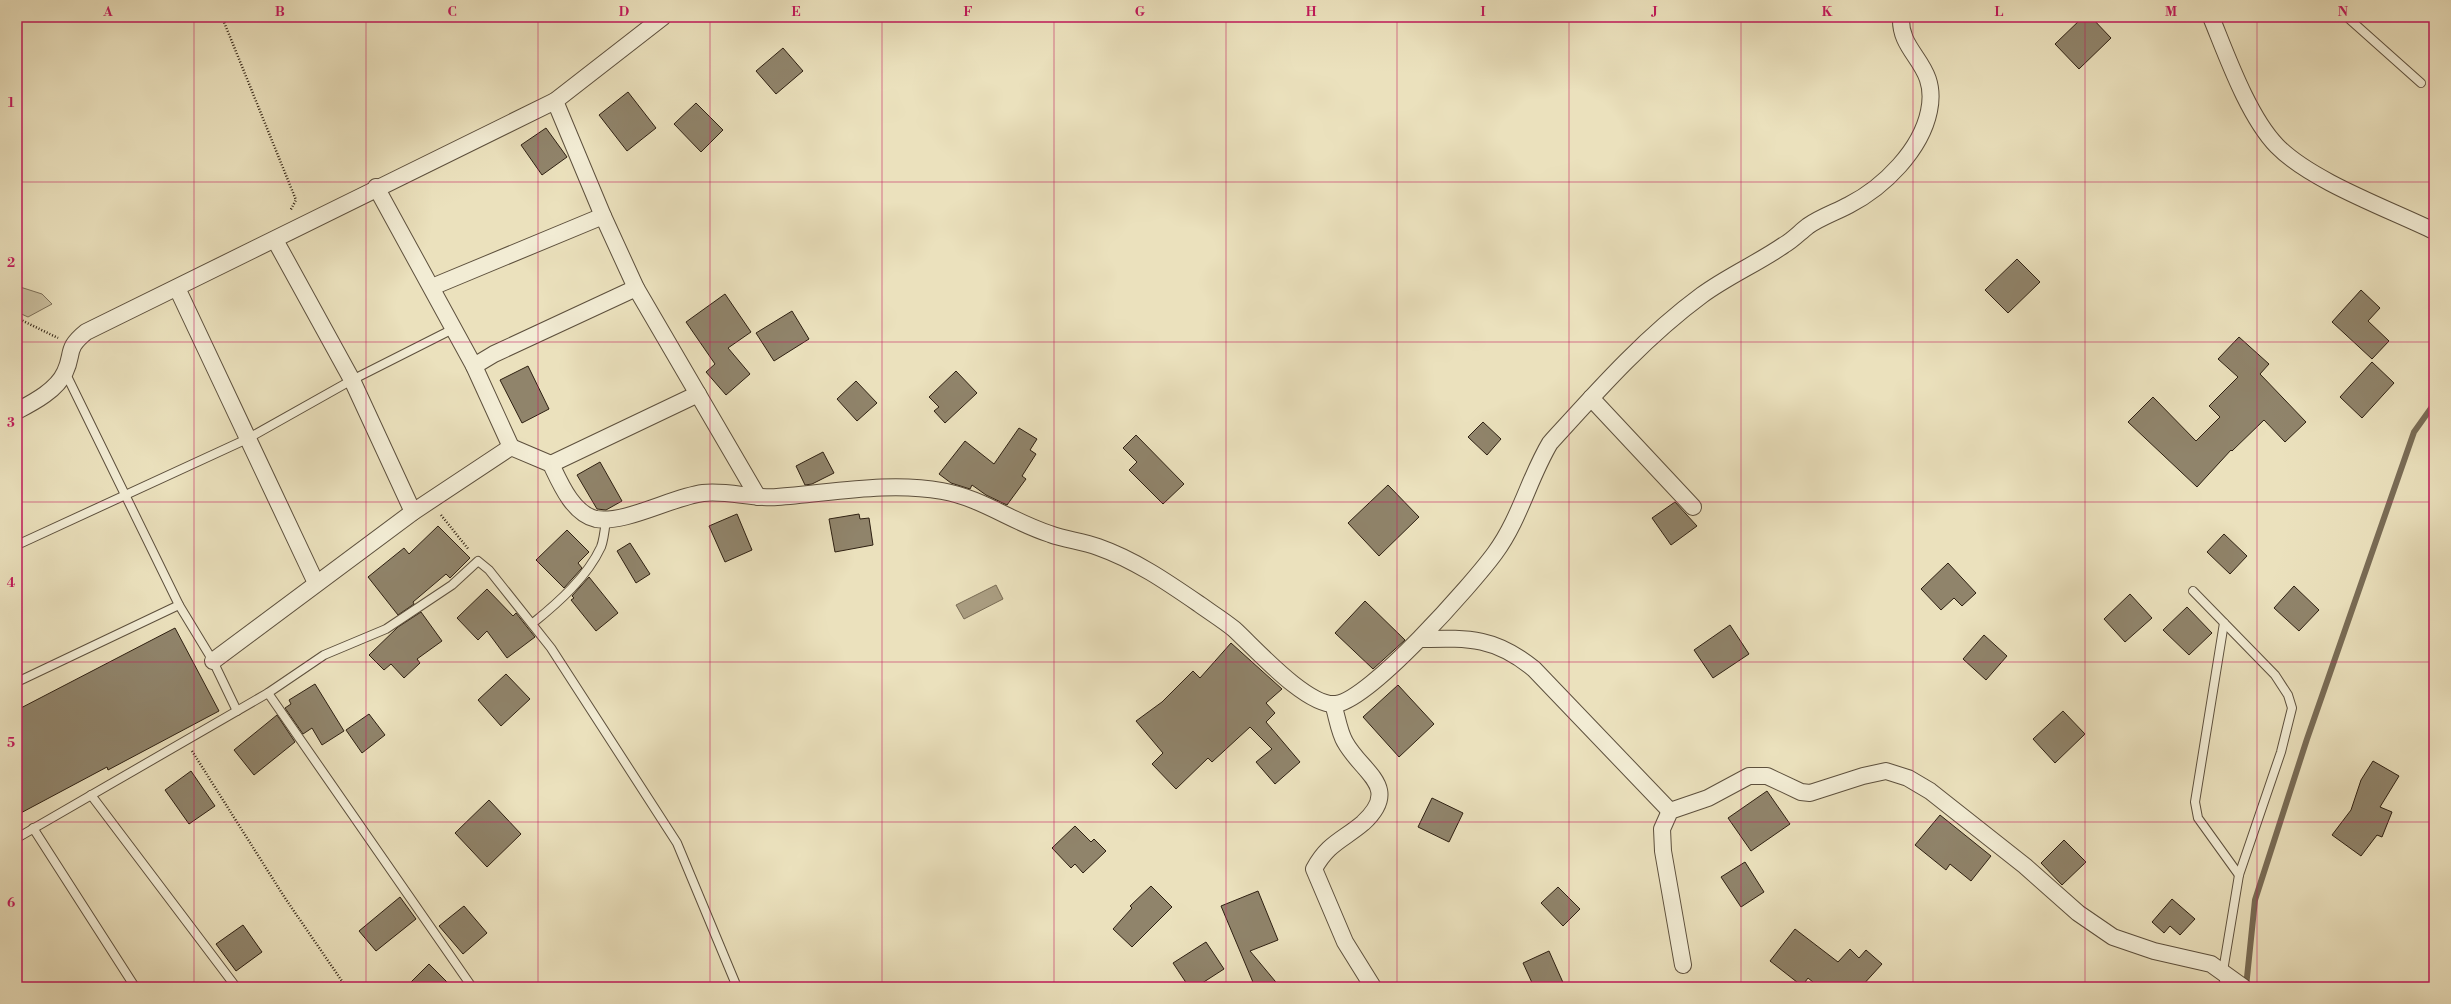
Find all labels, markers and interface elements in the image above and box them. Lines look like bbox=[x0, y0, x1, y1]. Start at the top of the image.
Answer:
text: A bbox=[102, 4, 113, 20]
text: B bbox=[275, 4, 285, 20]
text: C bbox=[447, 4, 457, 20]
text: D bbox=[619, 4, 629, 20]
text: E bbox=[791, 4, 801, 20]
text: F bbox=[963, 4, 973, 20]
text: G bbox=[1135, 4, 1146, 20]
text: H bbox=[1306, 4, 1317, 20]
text: I bbox=[1480, 4, 1486, 20]
text: J bbox=[1650, 4, 1658, 20]
text: K bbox=[1822, 4, 1833, 20]
text: L bbox=[1995, 4, 2004, 20]
text: M bbox=[2165, 4, 2177, 20]
text: N bbox=[2338, 4, 2349, 20]
text: 1 bbox=[8, 95, 15, 111]
text: 2 bbox=[7, 255, 15, 271]
text: 3 bbox=[7, 415, 15, 431]
text: 4 bbox=[7, 575, 16, 591]
text: 5 bbox=[7, 735, 15, 751]
text: 6 bbox=[7, 895, 15, 911]

